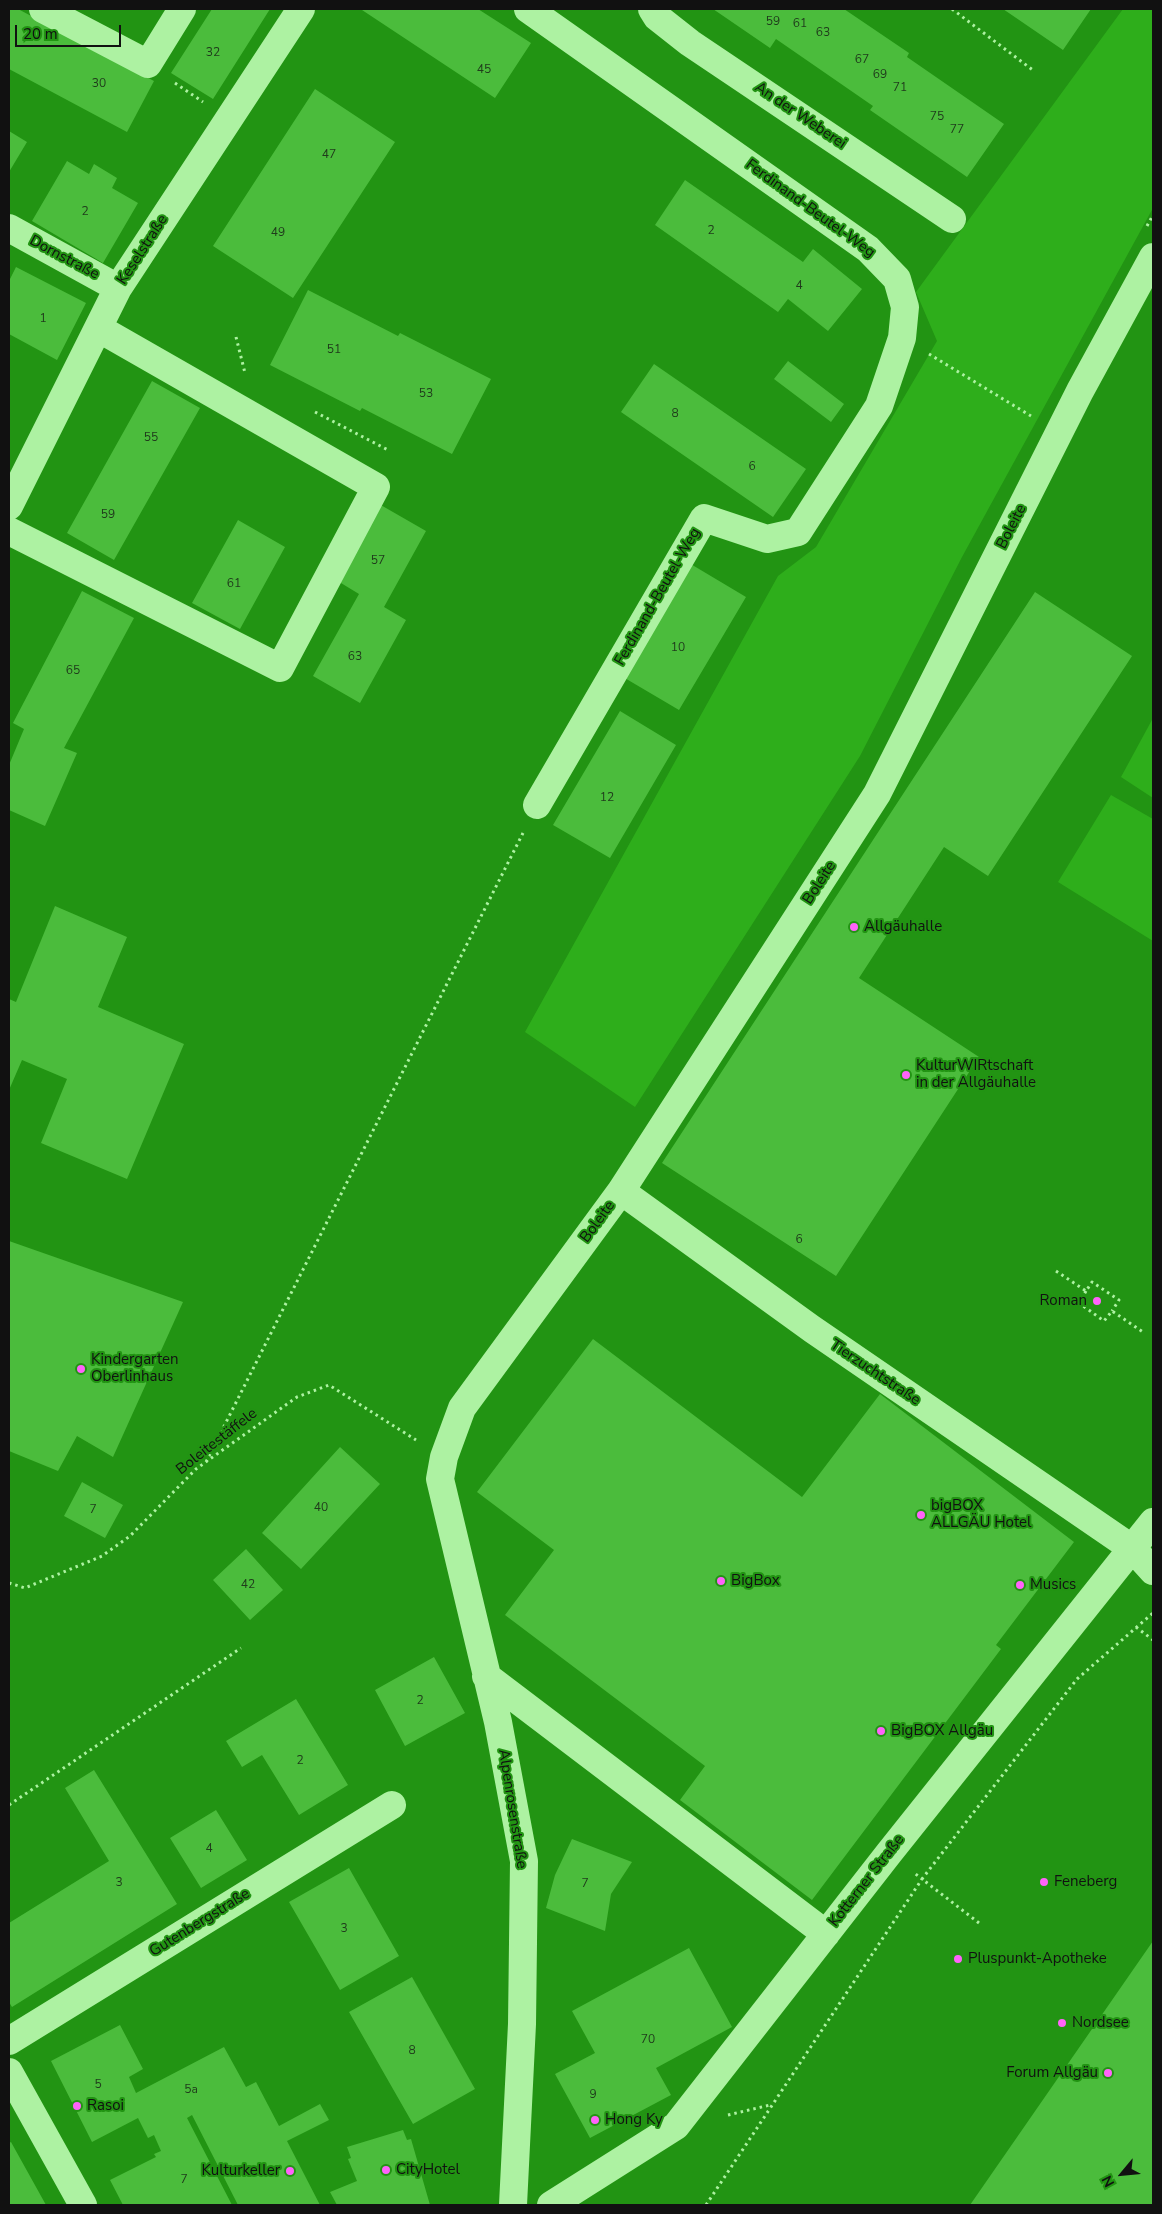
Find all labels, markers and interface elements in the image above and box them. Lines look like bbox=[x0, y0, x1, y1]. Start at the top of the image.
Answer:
scale bar bbox=[18, 15, 124, 47]
house number: 59 bbox=[766, 15, 780, 29]
house number: 61 bbox=[793, 17, 807, 31]
text: 20 m bbox=[23, 24, 58, 44]
house number: 63 bbox=[816, 26, 830, 40]
house number: 32 bbox=[206, 46, 220, 60]
house number: 67 bbox=[855, 53, 869, 67]
house number: 45 bbox=[477, 63, 491, 77]
house number: 69 bbox=[873, 68, 887, 82]
house number: 30 bbox=[92, 77, 106, 91]
street label: An der Weberei bbox=[751, 79, 849, 153]
house number: 71 bbox=[893, 81, 907, 95]
house number: 75 bbox=[930, 110, 944, 124]
house number: 77 bbox=[950, 123, 964, 137]
house number: 47 bbox=[322, 148, 336, 162]
street label: Ferdinand-Beutel-Weg bbox=[742, 156, 878, 262]
house number: 2 bbox=[81, 205, 89, 219]
street label: Keselstraße bbox=[114, 212, 172, 288]
house number: 2 bbox=[707, 224, 715, 238]
house number: 49 bbox=[271, 226, 285, 240]
street label: Dornstraße bbox=[26, 232, 102, 284]
house number: 4 bbox=[795, 279, 803, 293]
house number: 1 bbox=[39, 312, 47, 326]
house number: 51 bbox=[327, 343, 341, 357]
house number: 53 bbox=[419, 387, 433, 401]
house number: 8 bbox=[671, 407, 679, 421]
house number: 55 bbox=[144, 431, 158, 445]
house number: 6 bbox=[748, 460, 756, 474]
street label: Boleite bbox=[993, 502, 1031, 552]
house number: 59 bbox=[101, 508, 115, 522]
street label: Ferdinand-Beutel-Weg bbox=[611, 525, 705, 669]
house number: 57 bbox=[371, 554, 385, 568]
house number: 61 bbox=[227, 577, 241, 591]
house number: 10 bbox=[671, 641, 685, 655]
house number: 63 bbox=[348, 650, 362, 664]
house number: 65 bbox=[66, 664, 80, 678]
house number: 12 bbox=[600, 791, 614, 805]
street label: Boleite bbox=[800, 858, 840, 908]
place label: Allgäuhalle bbox=[864, 918, 942, 936]
marker: Allgäuhalle bbox=[848, 921, 860, 933]
place label: KulturWIRtschaft in der Allgäuhalle bbox=[916, 1057, 1036, 1092]
marker: KulturWIRtschaft in der Allgäuhalle bbox=[900, 1069, 912, 1081]
street label: Boleite bbox=[577, 1198, 619, 1246]
house number: 6 bbox=[795, 1233, 803, 1247]
place label: Roman bbox=[1039, 1292, 1087, 1310]
marker: Roman bbox=[1091, 1295, 1103, 1307]
street label: Tierzuchtstraße bbox=[827, 1336, 923, 1410]
place label: Kindergarten Oberlinhaus bbox=[91, 1351, 179, 1386]
marker: Kindergarten Oberlinhaus bbox=[75, 1363, 87, 1375]
street label: Boleitestäffele bbox=[173, 1405, 261, 1479]
place label: bigBOX ALLGÄU Hotel bbox=[931, 1497, 1031, 1532]
house number: 40 bbox=[314, 1501, 328, 1515]
house number: 7 bbox=[89, 1503, 97, 1517]
marker: bigBOX ALLGÄU Hotel bbox=[915, 1509, 927, 1521]
place label: BigBox bbox=[731, 1572, 780, 1590]
marker: BigBox bbox=[715, 1575, 727, 1587]
place label: Musics bbox=[1030, 1576, 1076, 1594]
house number: 42 bbox=[241, 1578, 255, 1592]
marker: Musics bbox=[1014, 1579, 1026, 1591]
house number: 2 bbox=[416, 1694, 424, 1708]
place label: BigBOX Allgäu bbox=[891, 1722, 993, 1740]
marker: BigBOX Allgäu bbox=[875, 1725, 887, 1737]
street label: Alpenrosenstraße bbox=[494, 1748, 530, 1870]
house number: 2 bbox=[296, 1754, 304, 1768]
street label: Kotterner Straße bbox=[826, 1831, 908, 1931]
house number: 4 bbox=[205, 1842, 213, 1856]
place label: Feneberg bbox=[1054, 1873, 1117, 1891]
house number: 3 bbox=[115, 1876, 123, 1890]
marker: Feneberg bbox=[1038, 1876, 1050, 1888]
house number: 7 bbox=[581, 1877, 589, 1891]
street label: Gutenbergstraße bbox=[147, 1885, 253, 1961]
house number: 3 bbox=[340, 1922, 348, 1936]
place label: Pluspunkt-Apotheke bbox=[968, 1950, 1107, 1968]
marker: Pluspunkt-Apotheke bbox=[952, 1953, 964, 1965]
place label: Nordsee bbox=[1072, 2014, 1129, 2032]
marker: Nordsee bbox=[1056, 2017, 1068, 2029]
house number: 70 bbox=[641, 2033, 655, 2047]
house number: 8 bbox=[408, 2044, 416, 2058]
place label: Forum Allgäu bbox=[1006, 2064, 1098, 2082]
marker: Forum Allgäu bbox=[1102, 2067, 1114, 2079]
house number: 5 bbox=[94, 2078, 102, 2092]
house number: 5a bbox=[184, 2083, 198, 2097]
house number: 9 bbox=[589, 2088, 597, 2102]
place label: Rasoi bbox=[87, 2097, 124, 2115]
marker: Rasoi bbox=[71, 2100, 83, 2112]
place label: Hong Ky bbox=[605, 2111, 663, 2129]
marker: Hong Ky bbox=[589, 2114, 601, 2126]
north arrow bbox=[1097, 2149, 1147, 2199]
place label: CityHotel bbox=[396, 2161, 460, 2179]
place label: Kulturkeller bbox=[202, 2162, 280, 2180]
marker: CityHotel bbox=[380, 2164, 392, 2176]
marker: Kulturkeller bbox=[284, 2165, 296, 2177]
text: N bbox=[1097, 2172, 1119, 2190]
house number: 7 bbox=[180, 2173, 188, 2187]

